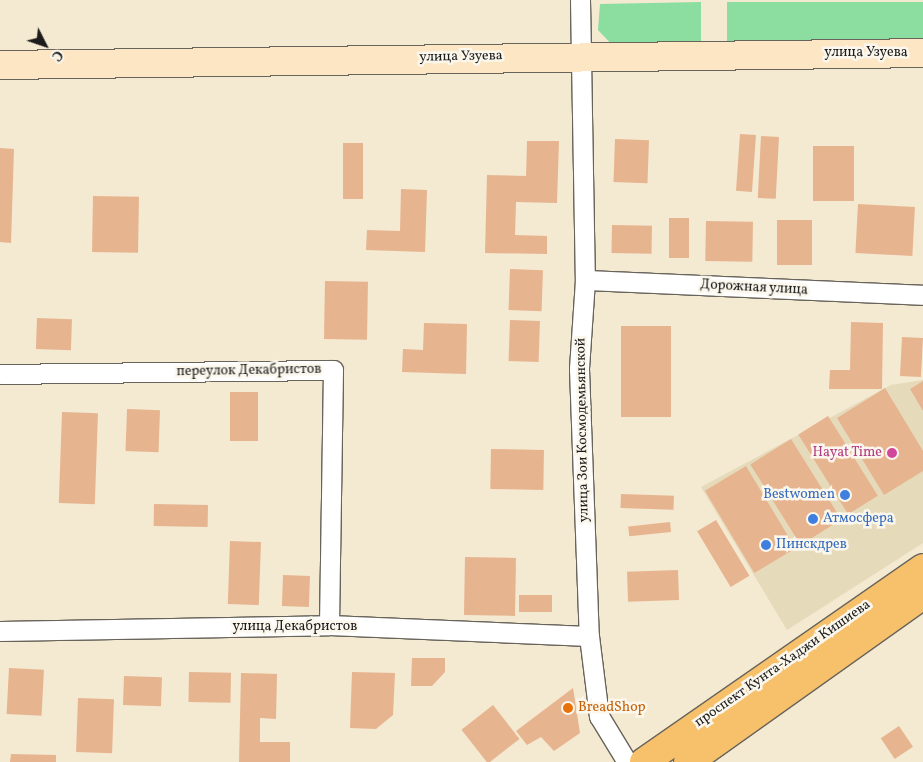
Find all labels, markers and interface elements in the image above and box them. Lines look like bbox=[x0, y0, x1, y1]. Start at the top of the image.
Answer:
north arrow bbox=[20, 20, 70, 70]
street label: улица Узуева bbox=[824, 45, 908, 61]
text: С bbox=[47, 46, 67, 65]
street label: улица Узуева bbox=[419, 48, 503, 66]
street label: Дорожная улица bbox=[699, 277, 809, 299]
street label: улица Зои Космодемьянской bbox=[573, 338, 593, 522]
street label: переулок Декабристов bbox=[176, 361, 322, 381]
place label: Hayat Time bbox=[812, 445, 882, 461]
marker: Hayat Time bbox=[886, 447, 898, 459]
place label: Bestwomen bbox=[763, 487, 835, 503]
marker: Bestwomen bbox=[839, 489, 851, 501]
place label: Атмосфера bbox=[823, 511, 894, 527]
marker: Атмосфера bbox=[807, 513, 819, 525]
place label: Пинскдрев bbox=[776, 537, 847, 553]
marker: Пинскдрев bbox=[760, 539, 772, 551]
street label: проспект Кунта-Хаджи Кишиева bbox=[692, 597, 874, 731]
street label: улица Декабристов bbox=[233, 619, 357, 635]
place label: BreadShop bbox=[578, 700, 646, 716]
marker: BreadShop bbox=[562, 702, 574, 714]

